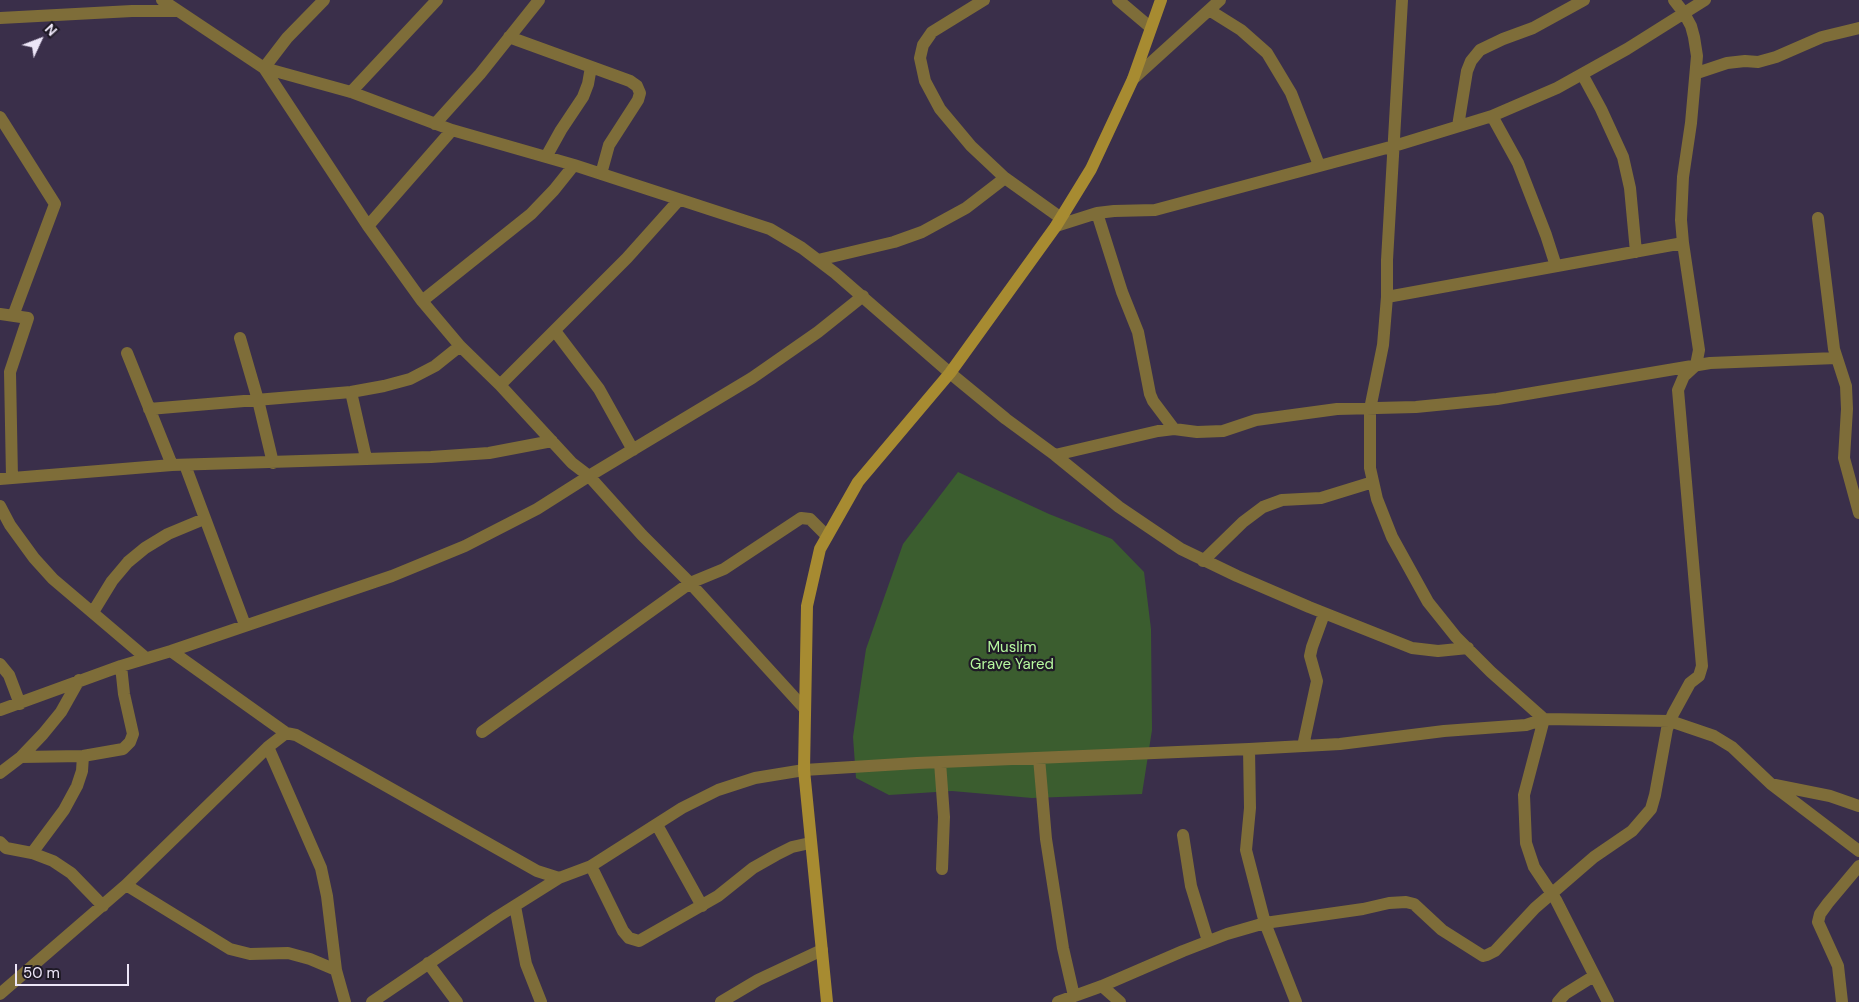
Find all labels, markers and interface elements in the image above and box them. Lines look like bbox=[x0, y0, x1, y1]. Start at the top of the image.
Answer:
north arrow bbox=[15, 15, 65, 65]
text: N bbox=[41, 20, 61, 40]
park label: Muslim Grave Yared bbox=[970, 639, 1054, 674]
scale bar bbox=[18, 954, 131, 986]
text: 50 m bbox=[23, 963, 60, 983]

